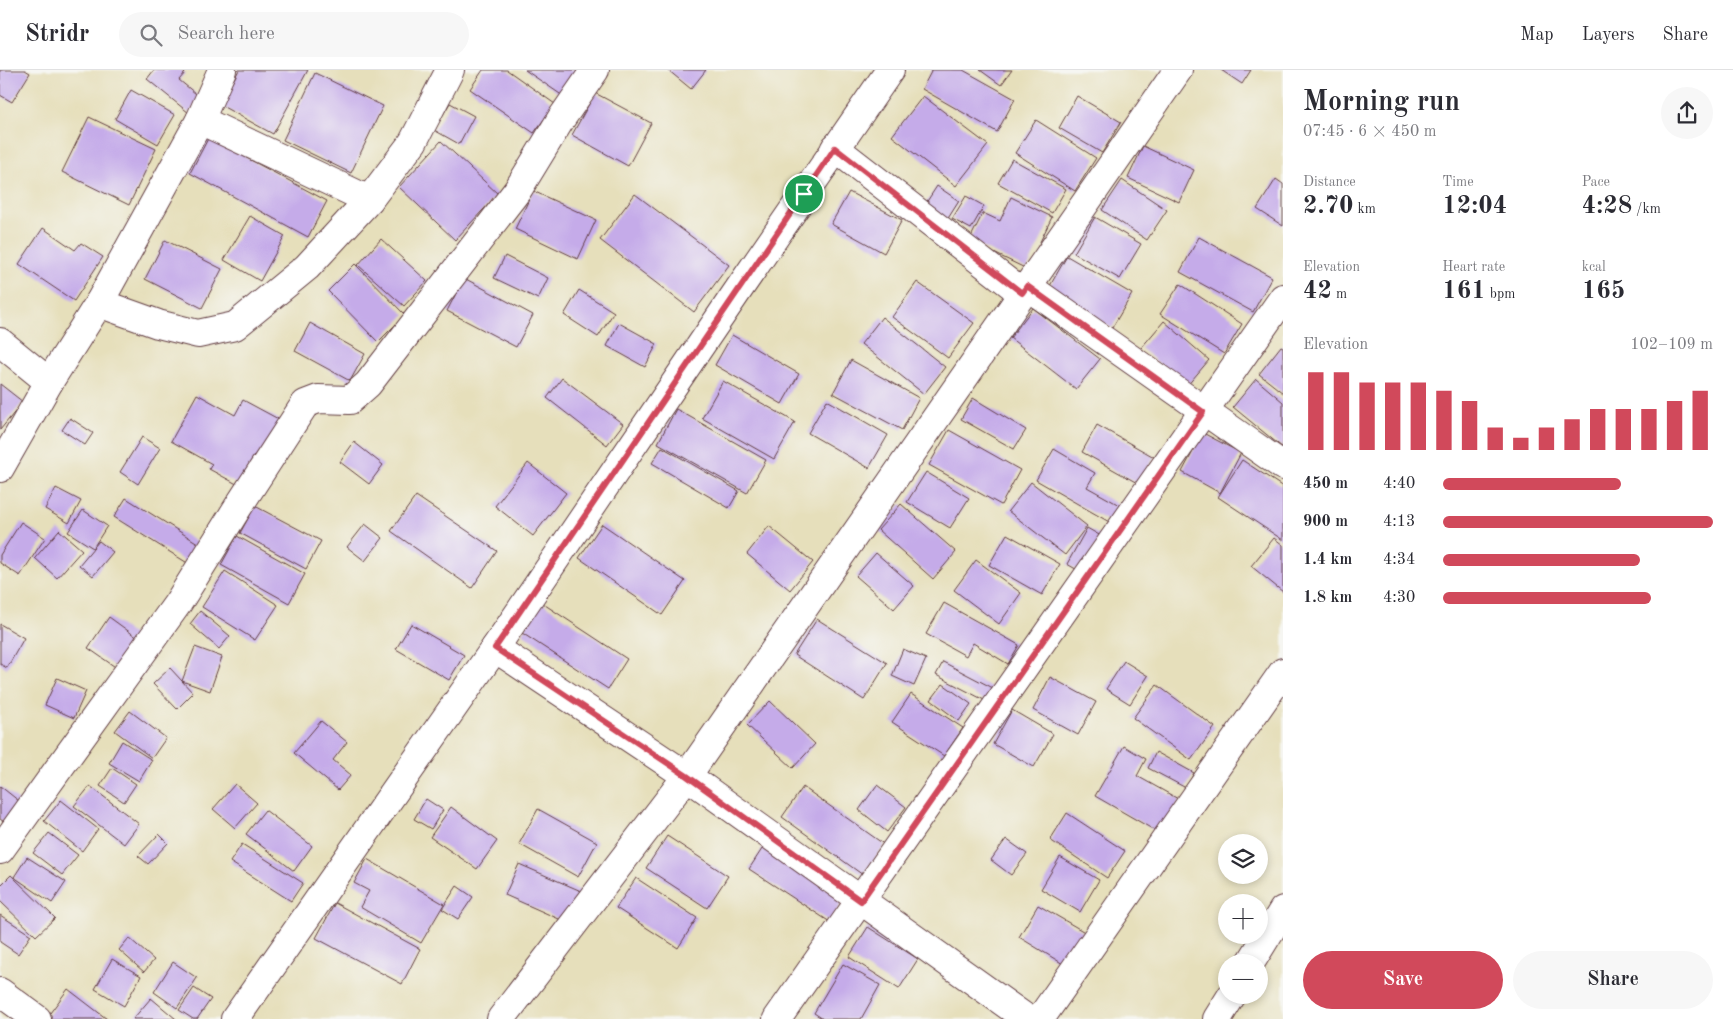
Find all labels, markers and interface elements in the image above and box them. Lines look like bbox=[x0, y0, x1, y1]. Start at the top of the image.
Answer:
search box bbox=[119, 12, 469, 57]
icon: search bbox=[137, 21, 165, 49]
text: Stridr bbox=[25, 23, 89, 47]
text: Search here bbox=[177, 25, 275, 44]
text: Map bbox=[1520, 26, 1554, 44]
text: Layers bbox=[1582, 26, 1634, 44]
text: Share bbox=[1662, 26, 1708, 44]
button: share bbox=[1661, 87, 1713, 139]
text: Morning run bbox=[1303, 89, 1460, 117]
text: 07:45 · 6 × 450 m bbox=[1303, 124, 1436, 140]
pin bbox=[783, 173, 825, 215]
text: Distance bbox=[1303, 175, 1356, 189]
text: Time bbox=[1442, 175, 1474, 189]
text: Pace bbox=[1582, 175, 1610, 189]
icon: arrive bbox=[790, 180, 818, 208]
text: 2.70 bbox=[1303, 194, 1354, 219]
text: 12:04 bbox=[1442, 194, 1507, 219]
text: 4:28 bbox=[1582, 194, 1632, 219]
text: km bbox=[1354, 202, 1376, 216]
text: /km bbox=[1632, 202, 1661, 216]
text: Elevation bbox=[1303, 260, 1360, 274]
text: Heart rate bbox=[1442, 260, 1505, 274]
text: kcal bbox=[1582, 260, 1606, 274]
text: 42 bbox=[1303, 279, 1332, 304]
text: 161 bbox=[1442, 279, 1486, 304]
text: 165 bbox=[1582, 279, 1625, 304]
text: m bbox=[1332, 287, 1347, 301]
text: bpm bbox=[1486, 287, 1515, 301]
text: Elevation bbox=[1303, 337, 1368, 353]
text: 102–109 m bbox=[1630, 337, 1713, 353]
text: 450 m bbox=[1303, 476, 1348, 492]
text: 4:40 bbox=[1383, 476, 1415, 492]
text: 900 m bbox=[1303, 514, 1348, 530]
text: 4:13 bbox=[1383, 514, 1415, 530]
text: 1.4 km bbox=[1303, 552, 1352, 568]
text: 4:34 bbox=[1383, 552, 1415, 568]
text: 1.8 km bbox=[1303, 590, 1352, 606]
text: 4:30 bbox=[1383, 590, 1415, 606]
map controls bbox=[1218, 834, 1268, 1004]
button: layers bbox=[1218, 834, 1268, 884]
button: + bbox=[1218, 894, 1268, 944]
button: Save bbox=[1303, 951, 1503, 1009]
button: Share bbox=[1513, 951, 1713, 1009]
button: − bbox=[1218, 954, 1268, 1004]

